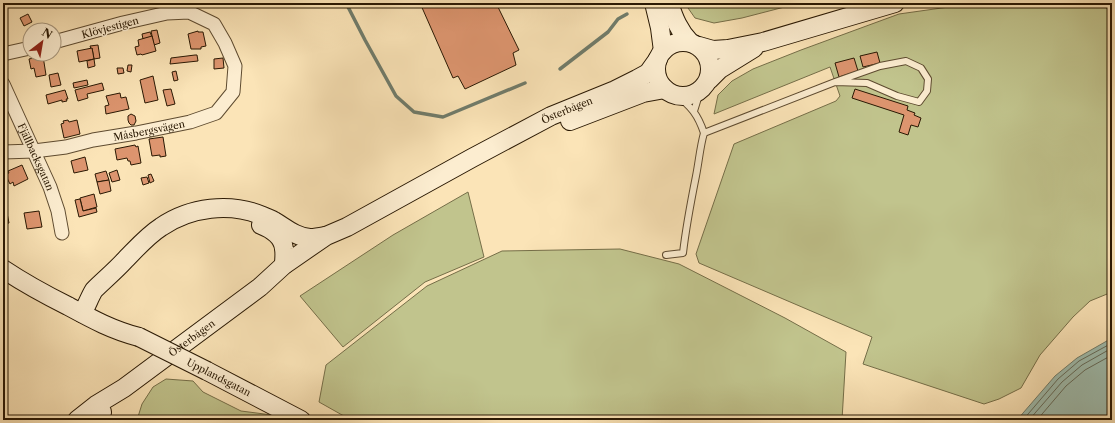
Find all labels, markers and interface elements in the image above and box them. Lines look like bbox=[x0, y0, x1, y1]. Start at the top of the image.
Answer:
street label: Klövjestigen bbox=[80, 13, 141, 41]
north arrow bbox=[22, 22, 62, 62]
text: N bbox=[39, 25, 55, 42]
street label: Österbågen bbox=[539, 94, 595, 127]
street label: Måsbergsvägen bbox=[112, 117, 187, 144]
street label: Fjällbacksgatan bbox=[15, 121, 57, 193]
street label: Österbågen bbox=[166, 316, 218, 360]
street label: Upplandsgatan bbox=[184, 356, 254, 400]

